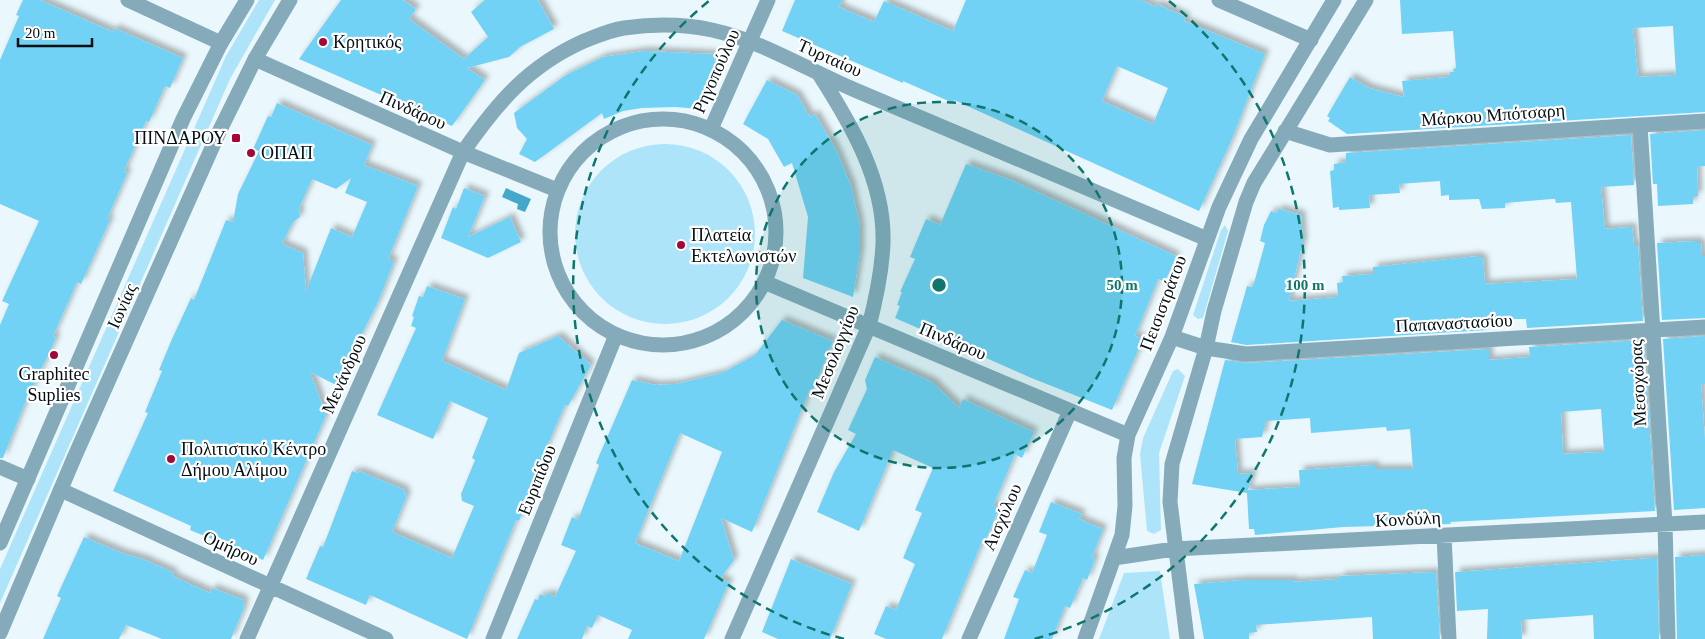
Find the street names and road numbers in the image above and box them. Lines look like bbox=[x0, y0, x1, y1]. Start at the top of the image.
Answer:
street label: Ρηγοπούλου bbox=[689, 26, 743, 116]
street label: Τυρταίου bbox=[795, 35, 865, 81]
street label: Πινδάρου bbox=[377, 86, 449, 134]
street label: Μάρκου Μπότσαρη bbox=[1420, 100, 1566, 130]
street label: Πεισιστράτου bbox=[1136, 252, 1190, 353]
street label: Ιωνίας bbox=[103, 280, 141, 332]
street label: Μεσολογγίου bbox=[807, 302, 863, 401]
street label: Παπαναστασίου bbox=[1395, 310, 1513, 336]
street label: Πινδάρου bbox=[917, 318, 990, 364]
street label: Μενάνδρου bbox=[318, 331, 370, 417]
street label: Μεσοχώρας bbox=[1626, 339, 1650, 427]
street label: Ευριπίδου bbox=[514, 442, 560, 518]
street label: Αισχύλου bbox=[978, 480, 1026, 554]
street label: Κονδύλη bbox=[1375, 507, 1441, 531]
street label: Ομήρου bbox=[200, 526, 262, 570]

